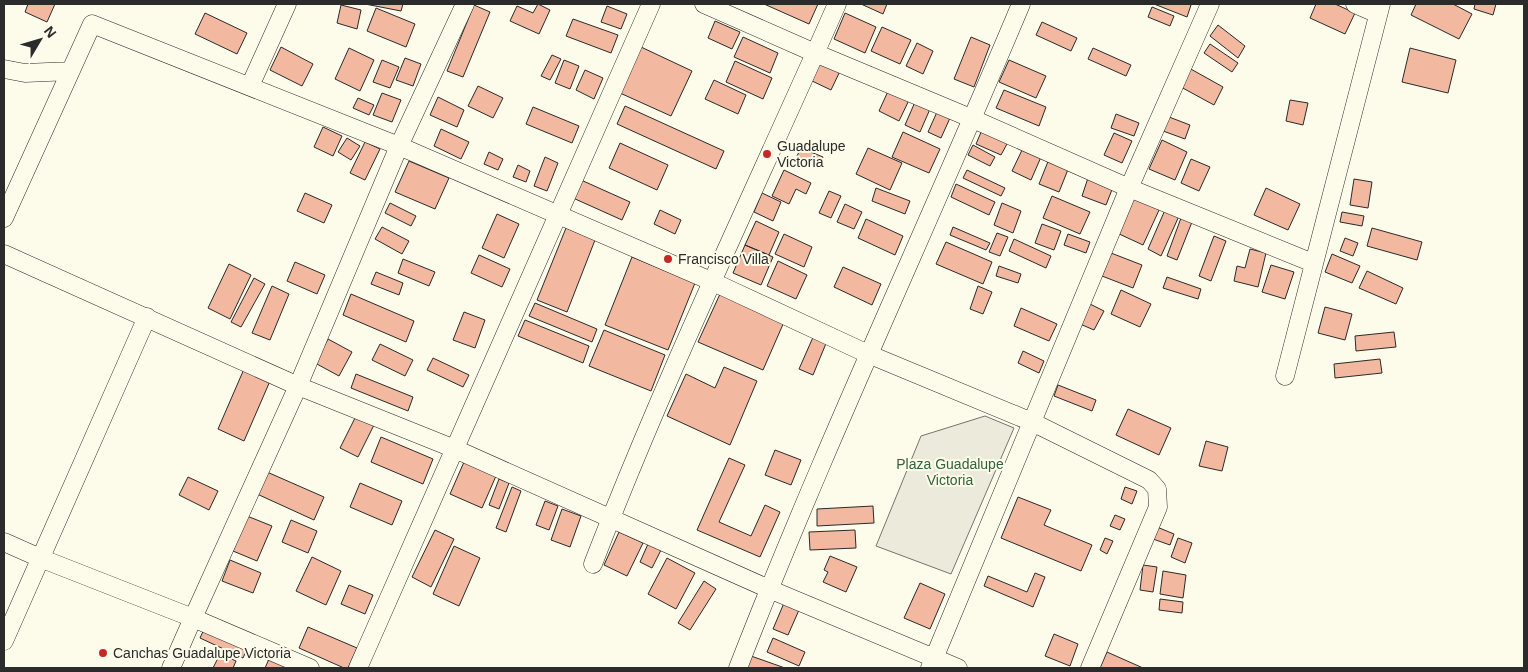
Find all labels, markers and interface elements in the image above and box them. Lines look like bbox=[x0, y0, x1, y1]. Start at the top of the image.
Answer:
north arrow bbox=[15, 15, 65, 65]
text: N bbox=[41, 23, 60, 41]
place label: Guadalupe Victoria bbox=[777, 138, 846, 170]
marker: Guadalupe Victoria bbox=[761, 148, 773, 160]
place label: Francisco Villa bbox=[678, 251, 769, 267]
marker: Francisco Villa bbox=[662, 253, 674, 265]
park label: Plaza Guadalupe Victoria bbox=[896, 456, 1004, 488]
place label: Canchas Guadalupe Victoria bbox=[113, 645, 291, 661]
marker: Canchas Guadalupe Victoria bbox=[97, 647, 109, 659]

